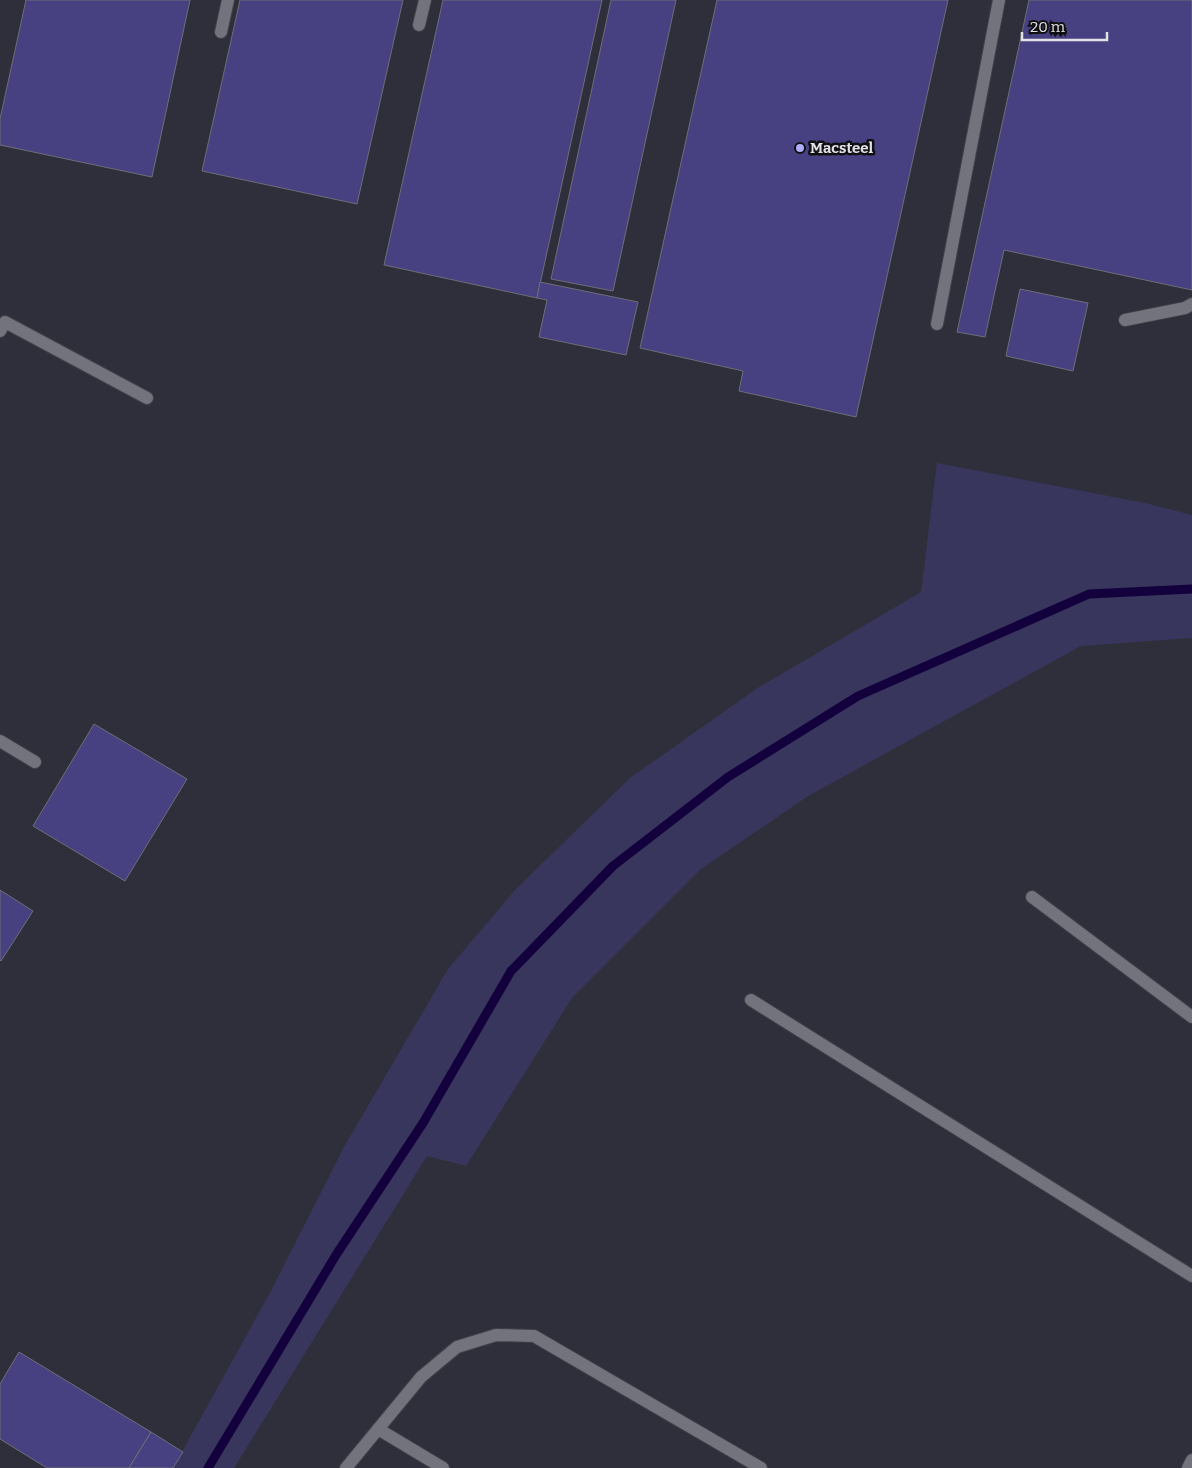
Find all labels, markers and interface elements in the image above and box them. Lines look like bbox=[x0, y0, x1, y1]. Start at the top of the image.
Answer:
scale bar bbox=[1022, 10, 1107, 42]
text: 20 m bbox=[1030, 18, 1066, 36]
place label: Macsteel bbox=[810, 139, 874, 157]
marker: Macsteel bbox=[794, 142, 806, 154]

